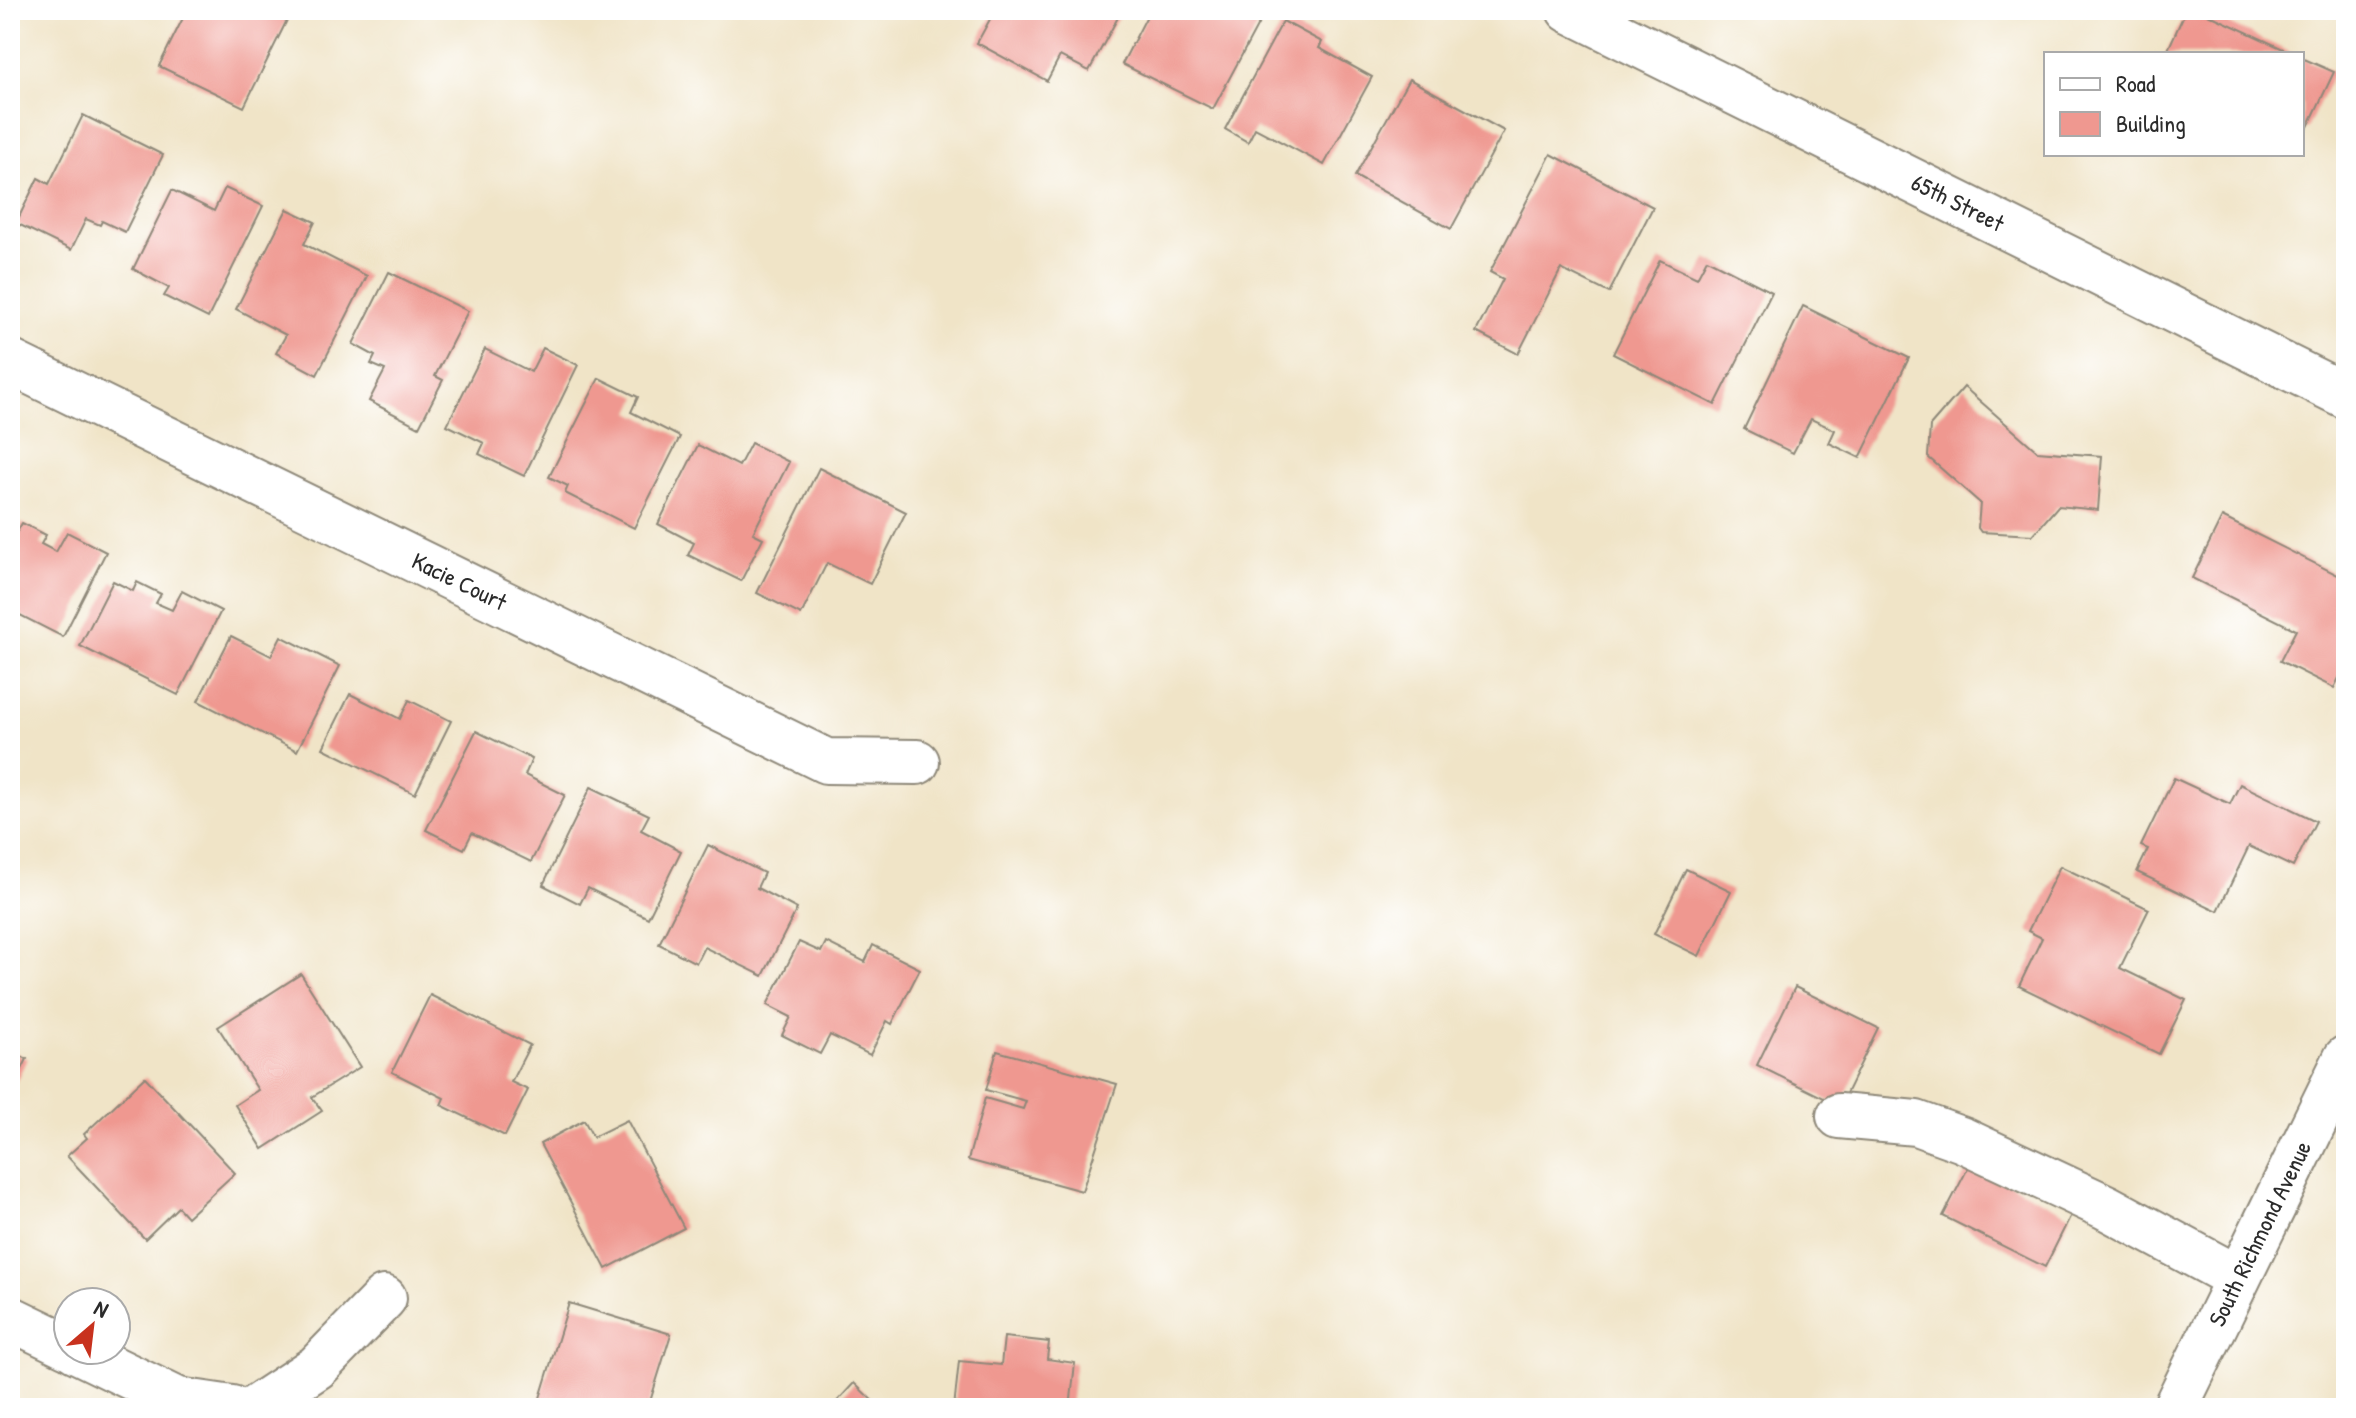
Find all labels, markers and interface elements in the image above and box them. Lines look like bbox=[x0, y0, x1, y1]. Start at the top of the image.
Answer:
legend bbox=[2044, 52, 2304, 156]
text: Road bbox=[2116, 67, 2155, 99]
text: Building bbox=[2116, 107, 2186, 139]
street label: 65th Street bbox=[1906, 166, 2010, 239]
street label: Kacie Court bbox=[407, 544, 513, 618]
street label: South Richmond Avenue bbox=[2200, 1135, 2318, 1331]
north arrow bbox=[52, 1286, 132, 1366]
text: N bbox=[89, 1292, 114, 1324]

